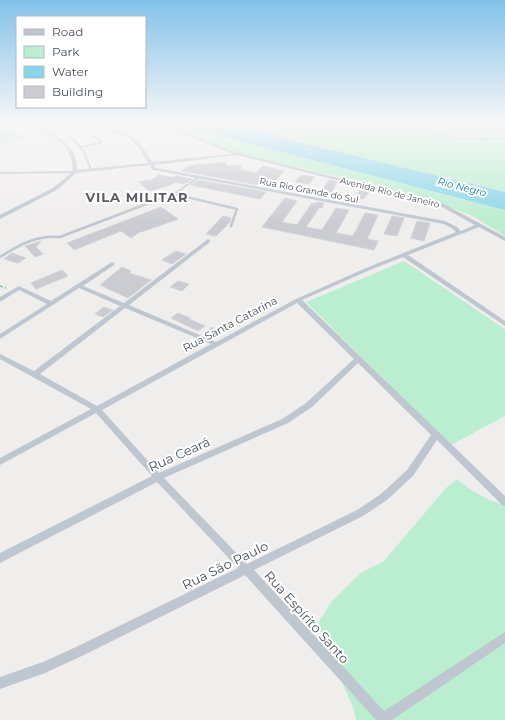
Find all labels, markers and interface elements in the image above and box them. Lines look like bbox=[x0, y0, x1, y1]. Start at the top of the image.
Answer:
legend bbox=[16, 16, 146, 108]
text: Road bbox=[52, 24, 83, 39]
text: Park bbox=[52, 44, 80, 59]
text: Water bbox=[52, 64, 89, 79]
text: Building bbox=[52, 84, 103, 99]
street label: Avenida Rio de Janeiro bbox=[339, 174, 441, 210]
street label: Rua Rio Grande do Sul bbox=[259, 175, 359, 205]
water label: Rio Negro bbox=[436, 175, 488, 199]
district label: VILA MILITAR bbox=[84, 189, 189, 205]
street label: Rua Santa Catarina bbox=[180, 293, 280, 355]
street label: Rua Ceará bbox=[146, 433, 212, 475]
street label: Rua São Paulo bbox=[179, 537, 271, 593]
street label: Rua Espírito Santo bbox=[261, 567, 353, 667]

